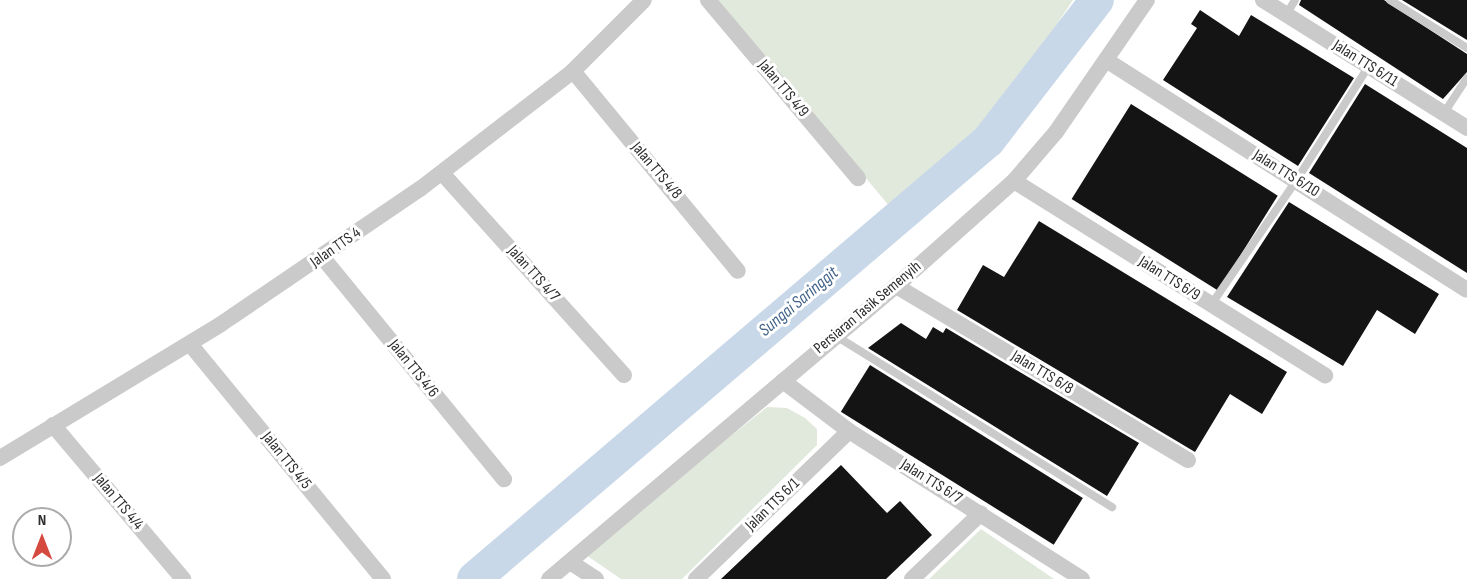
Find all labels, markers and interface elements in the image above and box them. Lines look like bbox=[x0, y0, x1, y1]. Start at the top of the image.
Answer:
street label: Jalan TTS 6/11 bbox=[1329, 36, 1401, 92]
street label: Jalan TTS 4/9 bbox=[754, 57, 812, 121]
street label: Jalan TTS 4/8 bbox=[627, 139, 685, 203]
street label: Jalan TTS 6/10 bbox=[1249, 146, 1323, 202]
street label: Jalan TTS 4 bbox=[307, 224, 365, 272]
street label: Jalan TTS 4/7 bbox=[503, 242, 563, 306]
street label: Jalan TTS 6/9 bbox=[1135, 253, 1203, 305]
street label: Persiaran Tasik Semenyih bbox=[810, 258, 926, 358]
water label: Sungai Saringgit bbox=[755, 263, 843, 341]
street label: Jalan TTS 4/6 bbox=[384, 336, 442, 402]
street label: Jalan TTS 6/8 bbox=[1007, 347, 1077, 399]
street label: Jalan TTS 4/5 bbox=[257, 429, 315, 493]
street label: Jalan TTS 6/7 bbox=[897, 456, 965, 508]
street label: Jalan TTS 4/4 bbox=[89, 470, 147, 534]
street label: Jalan TTS 6/1 bbox=[742, 475, 804, 535]
north arrow bbox=[12, 507, 72, 567]
text: N bbox=[38, 511, 46, 530]

